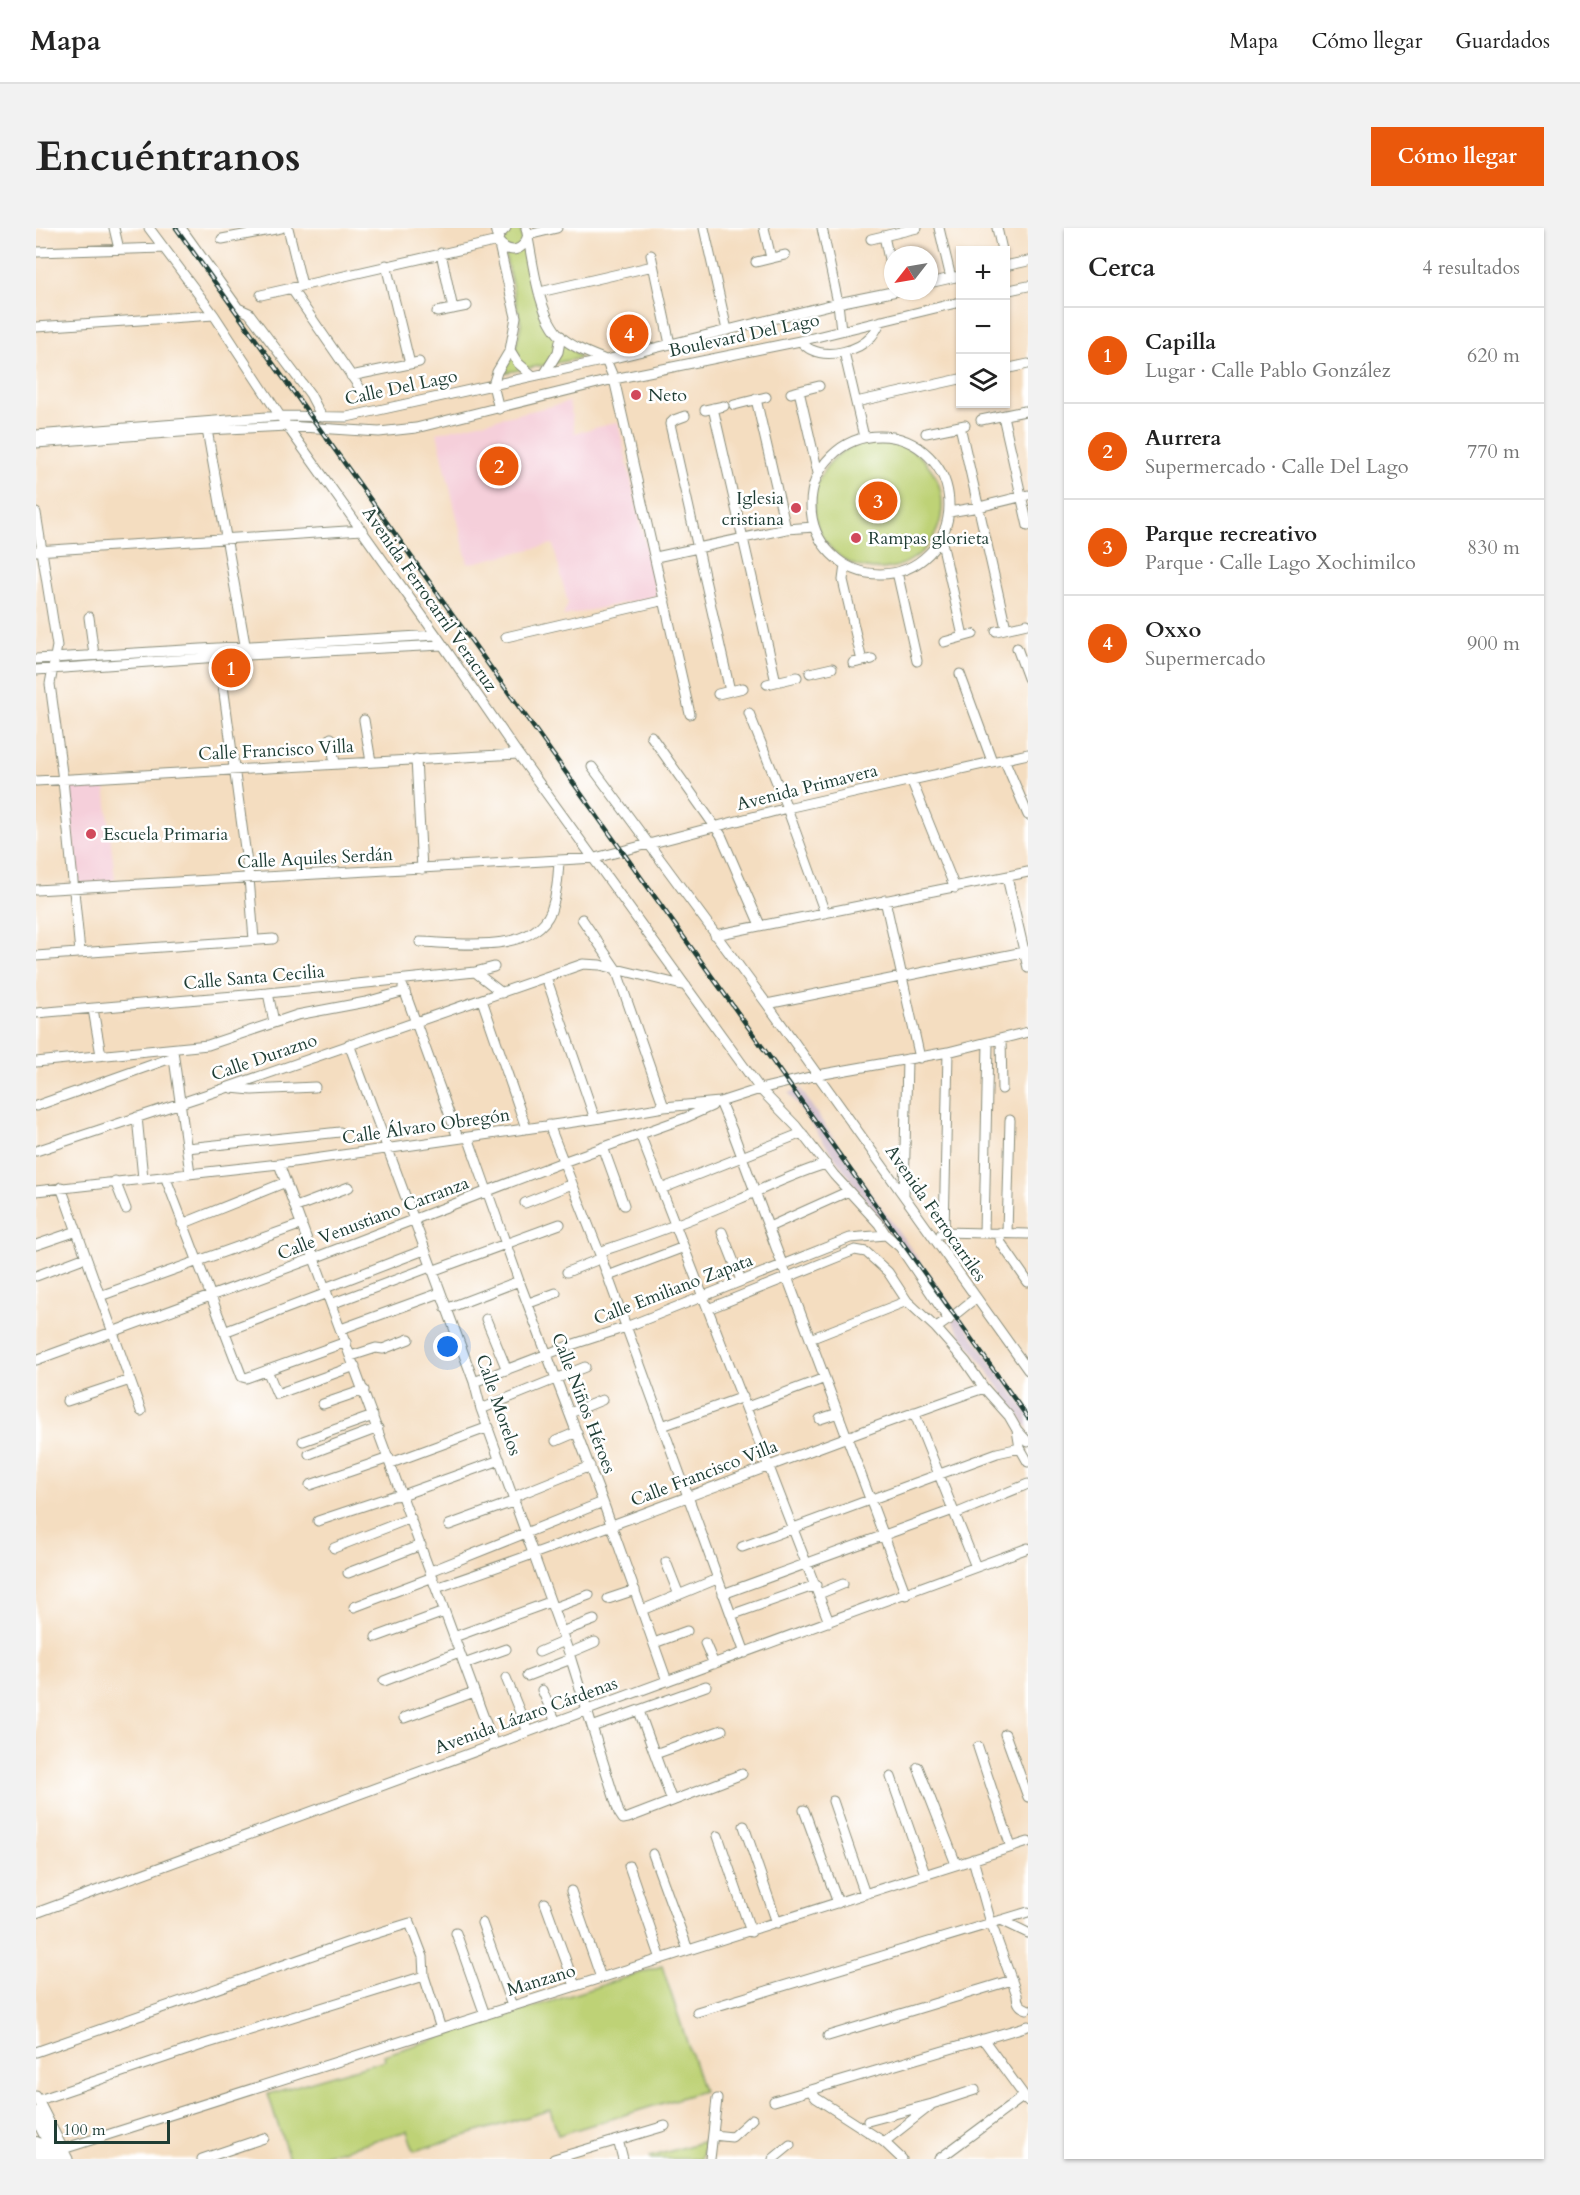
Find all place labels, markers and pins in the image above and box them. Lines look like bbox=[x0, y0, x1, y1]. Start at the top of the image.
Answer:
pin: 4 bbox=[610, 312, 648, 356]
place label: Neto bbox=[648, 383, 687, 408]
marker: Neto bbox=[629, 388, 643, 402]
pin: 2 bbox=[480, 444, 518, 488]
pin: 3 bbox=[858, 478, 898, 524]
place label: Iglesia cristiana bbox=[722, 486, 784, 532]
marker: Iglesia cristiana bbox=[789, 501, 803, 515]
place label: Rampas glorieta bbox=[868, 526, 990, 551]
marker: Rampas glorieta bbox=[849, 531, 863, 545]
pin: 1 bbox=[212, 646, 250, 690]
place label: Escuela Primaria bbox=[103, 822, 228, 847]
marker: Escuela Primaria bbox=[84, 827, 98, 841]

